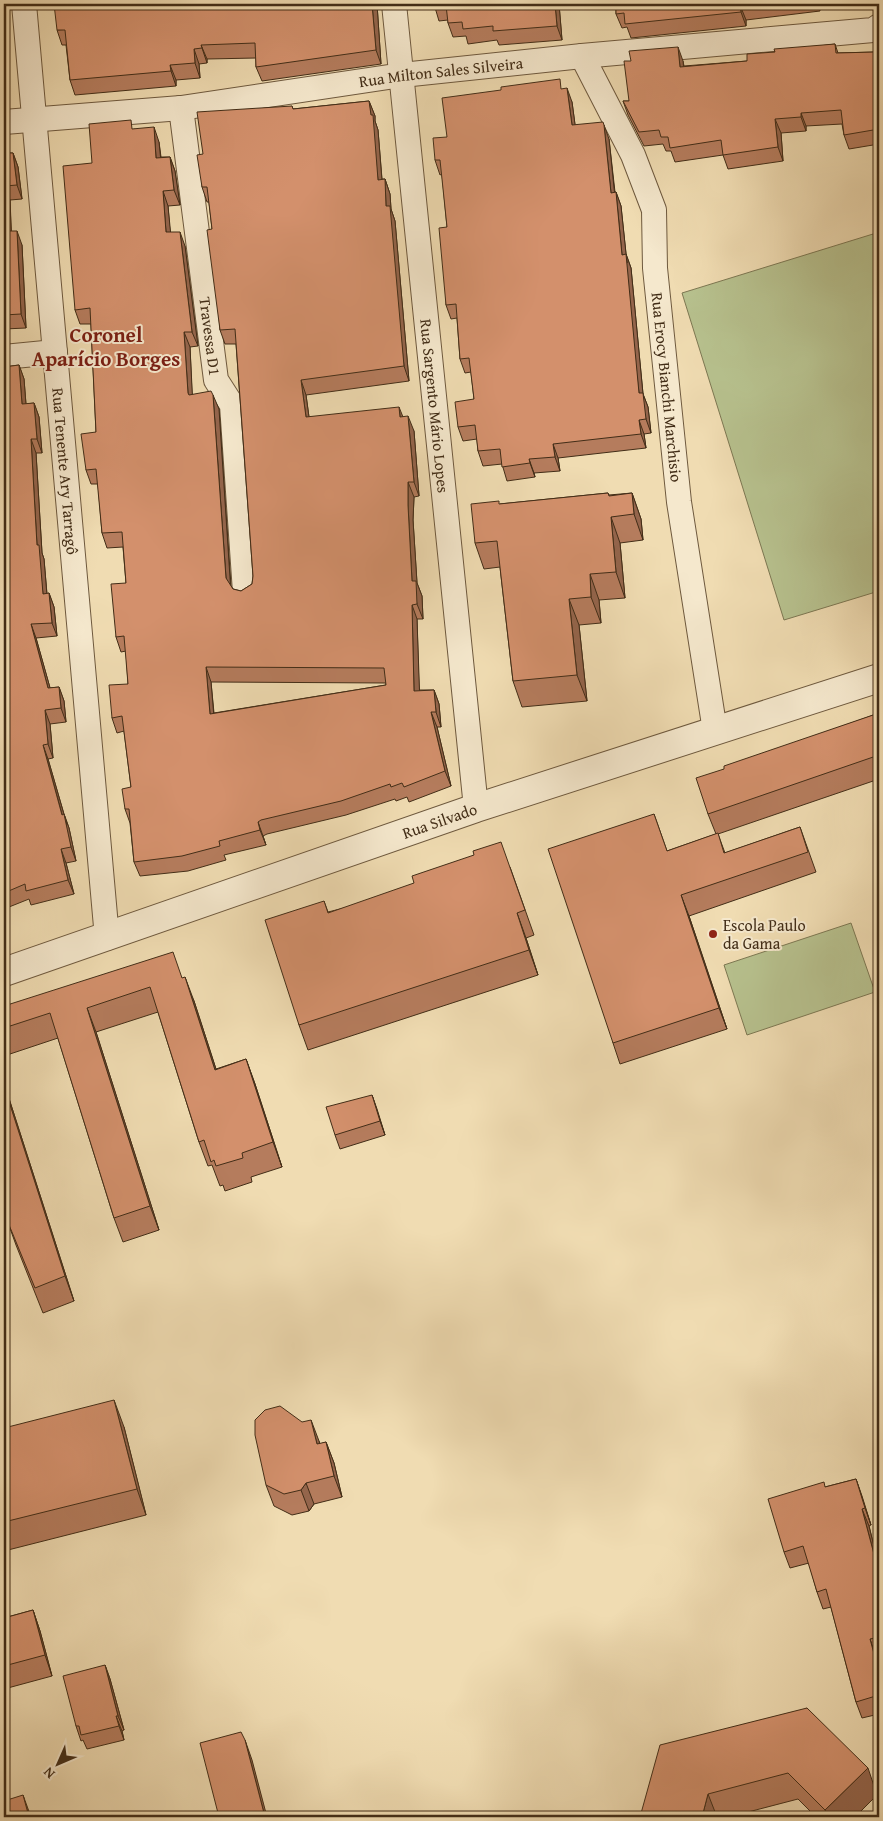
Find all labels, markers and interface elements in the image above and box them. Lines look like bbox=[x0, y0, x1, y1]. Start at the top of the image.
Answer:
street label: Rua Milton Sales Silveira bbox=[357, 50, 525, 93]
street label: Rua Erocy Bianchi Marchisio bbox=[646, 291, 689, 483]
street label: Travessa D1 bbox=[193, 295, 227, 377]
street label: Rua Sargento Mário Lopes bbox=[414, 318, 456, 494]
district label: Coronel Aparício Borges bbox=[32, 319, 180, 374]
street label: Rua Tenente Ary Tarragô bbox=[46, 387, 85, 556]
street label: Rua Silvado bbox=[399, 797, 480, 845]
place label: Escola Paulo da Gama bbox=[723, 913, 806, 955]
marker: Escola Paulo da Gama bbox=[707, 928, 719, 940]
north arrow bbox=[32, 1738, 82, 1788]
text: N bbox=[38, 1762, 59, 1784]

